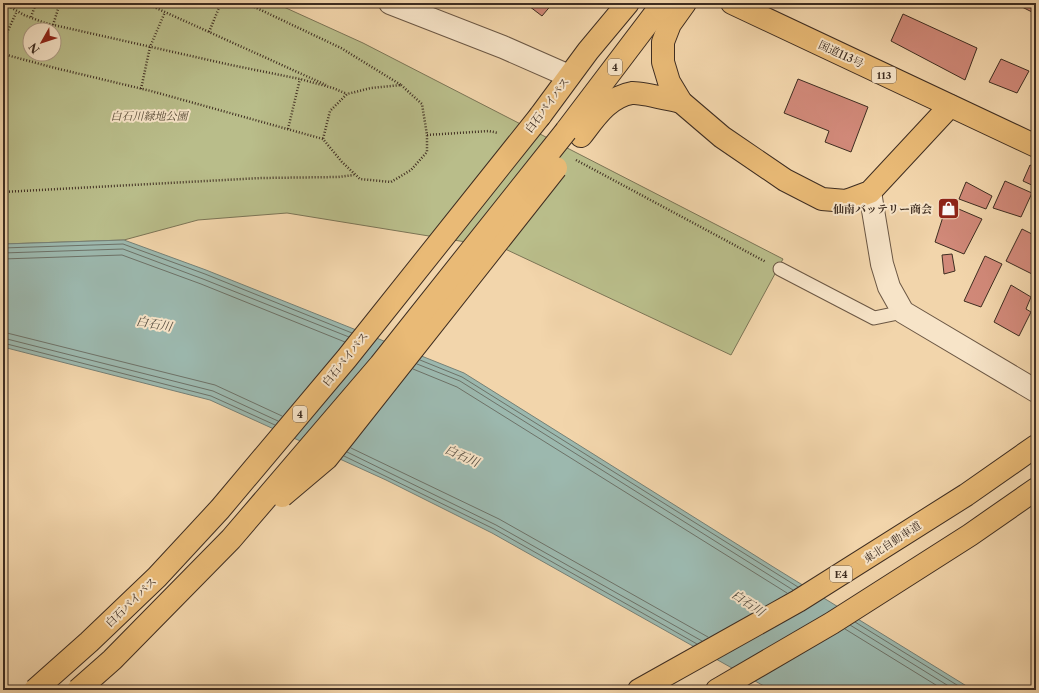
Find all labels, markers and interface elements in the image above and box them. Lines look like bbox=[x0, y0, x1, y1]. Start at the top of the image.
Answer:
north arrow bbox=[22, 22, 62, 62]
street label: 国道113号 bbox=[816, 37, 866, 71]
text: N bbox=[26, 40, 43, 56]
road number: 4 bbox=[608, 59, 622, 75]
road number: 113 bbox=[872, 67, 896, 83]
street label: 白石バイパス bbox=[522, 75, 572, 135]
park label: 白石川緑地公園 bbox=[111, 109, 189, 123]
shop icon: 仙南バッテリー商会 bbox=[935, 196, 961, 222]
place label: 仙南バッテリー商会 bbox=[833, 202, 932, 216]
water label: 白石川 bbox=[135, 313, 175, 334]
street label: 白石バイパス bbox=[319, 329, 371, 389]
road number: 4 bbox=[293, 406, 307, 422]
water label: 白石川 bbox=[443, 441, 484, 471]
street label: 東北自動車道 bbox=[861, 518, 923, 566]
road number: E4 bbox=[830, 566, 852, 582]
street label: 白石バイパス bbox=[102, 574, 160, 630]
water label: 白石川 bbox=[729, 586, 769, 620]

